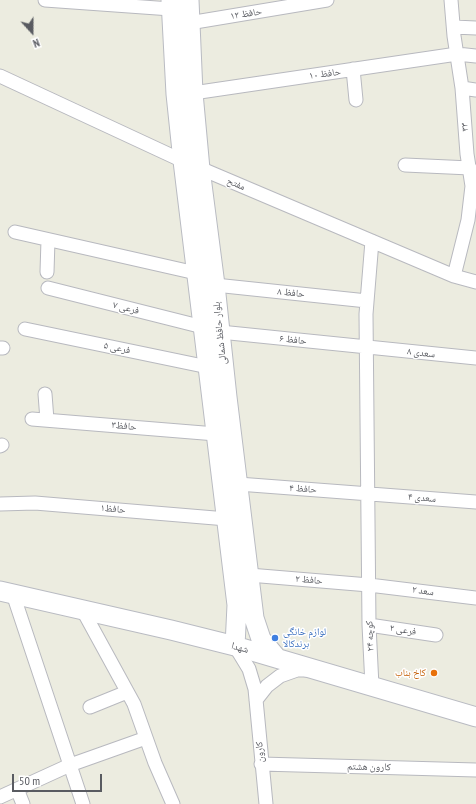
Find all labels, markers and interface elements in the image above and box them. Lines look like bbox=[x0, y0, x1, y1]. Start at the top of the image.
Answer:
street label: حافظ ۱۲ bbox=[229, 6, 263, 22]
north arrow bbox=[12, 12, 52, 52]
text: N bbox=[31, 36, 42, 51]
street label: حافظ ۱۰ bbox=[308, 66, 342, 82]
street label: ۳۳ bbox=[459, 122, 471, 132]
street label: مفتح bbox=[225, 175, 247, 193]
street label: حافظ ۸ bbox=[277, 286, 305, 300]
street label: فرعی ۷ bbox=[112, 299, 140, 317]
street label: بلوار حافظ شمالی bbox=[211, 301, 229, 365]
street label: حافظ ۶ bbox=[279, 333, 307, 347]
street label: فرعی ۵ bbox=[103, 339, 131, 357]
street label: سعدی ۸ bbox=[406, 346, 436, 360]
street label: حافظ۳ bbox=[111, 419, 137, 433]
street label: حافظ ۴ bbox=[289, 482, 317, 496]
street label: سعدی ۴ bbox=[407, 491, 437, 505]
street label: حافظ۱ bbox=[100, 502, 126, 516]
street label: حافظ ۲ bbox=[295, 573, 323, 587]
street label: سعد ۲ bbox=[411, 584, 435, 598]
street label: کوچه ۲۴ bbox=[363, 620, 377, 652]
street label: فرعی ۲ bbox=[389, 622, 417, 638]
place label: لوازم خانگی برندکالا bbox=[283, 626, 326, 650]
marker: لوازم خانگی برندکالا bbox=[270, 633, 280, 643]
street label: شهدا bbox=[230, 640, 250, 656]
place label: کاخ بناب bbox=[395, 667, 426, 679]
marker: کاخ بناب bbox=[429, 668, 439, 678]
street label: کارون bbox=[253, 741, 267, 763]
street label: کارون هشتم bbox=[347, 761, 391, 773]
scale bar bbox=[14, 766, 104, 792]
text: 50 m bbox=[19, 773, 40, 788]

